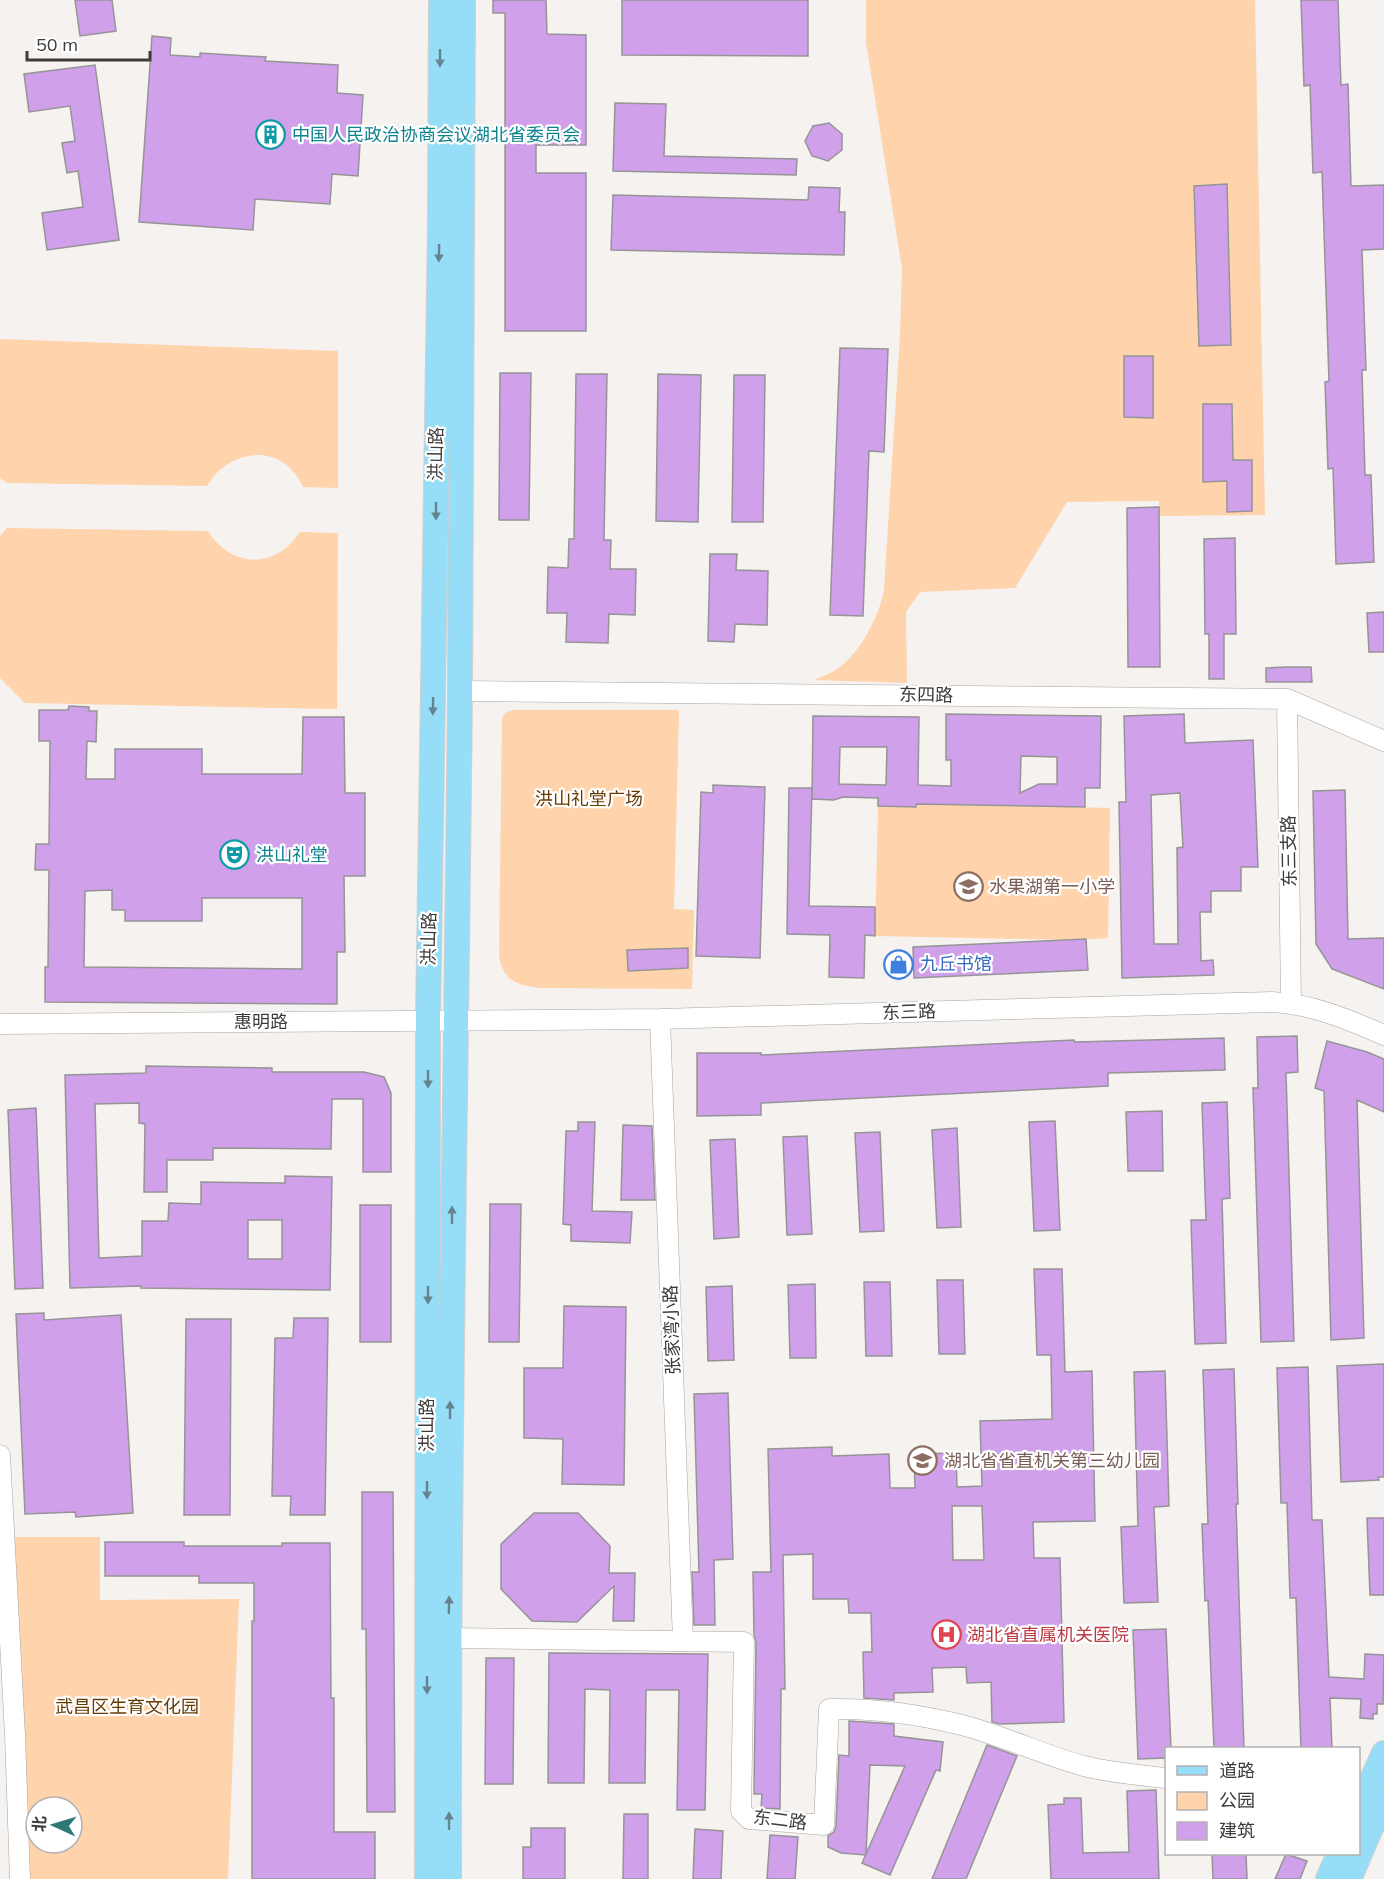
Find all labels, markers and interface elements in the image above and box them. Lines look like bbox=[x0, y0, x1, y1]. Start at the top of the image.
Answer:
scale bar bbox=[27, 24, 150, 62]
text: 50 m bbox=[36, 33, 78, 56]
one-way arrow bbox=[436, 49, 445, 68]
building icon: 中国人民政治协商会议湖北省委员会 bbox=[255, 119, 287, 151]
place label: 中国人民政治协商会议湖北省委员会 bbox=[292, 123, 580, 146]
one-way arrow bbox=[434, 244, 444, 263]
street label: 洪山路 bbox=[424, 427, 447, 481]
one-way arrow bbox=[431, 502, 441, 521]
street label: 东四路 bbox=[899, 683, 953, 706]
one-way arrow bbox=[428, 697, 438, 716]
park label: 洪山礼堂广场 bbox=[535, 787, 643, 810]
street label: 东三支路 bbox=[1276, 815, 1301, 887]
theatre icon: 洪山礼堂 bbox=[219, 839, 251, 871]
place label: 洪山礼堂 bbox=[256, 843, 328, 866]
school or university icon: 水果湖第一小学 bbox=[952, 871, 984, 903]
place label: 水果湖第一小学 bbox=[989, 875, 1115, 898]
street label: 洪山路 bbox=[417, 912, 440, 966]
shop icon: 九丘书馆 bbox=[883, 948, 915, 980]
place label: 九丘书馆 bbox=[920, 952, 992, 975]
street label: 东三路 bbox=[882, 999, 936, 1024]
street label: 惠明路 bbox=[234, 1010, 288, 1033]
one-way arrow bbox=[423, 1069, 433, 1088]
one-way arrow bbox=[447, 1205, 457, 1224]
one-way arrow bbox=[423, 1285, 433, 1304]
street label: 张家湾小路 bbox=[658, 1285, 685, 1375]
street label: 洪山路 bbox=[415, 1398, 438, 1452]
one-way arrow bbox=[446, 1400, 455, 1419]
school or university icon: 湖北省省直机关第三幼儿园 bbox=[907, 1445, 939, 1477]
place label: 湖北省省直机关第三幼儿园 bbox=[944, 1449, 1160, 1472]
one-way arrow bbox=[422, 1480, 432, 1499]
one-way arrow bbox=[444, 1595, 453, 1614]
hospital icon: 湖北省直属机关医院 bbox=[930, 1619, 962, 1651]
place label: 湖北省直属机关医院 bbox=[967, 1623, 1129, 1646]
one-way arrow bbox=[422, 1675, 432, 1694]
park label: 武昌区生育文化园 bbox=[55, 1695, 199, 1718]
legend bbox=[1165, 1747, 1360, 1855]
text: 道路 bbox=[1219, 1759, 1255, 1782]
text: 公园 bbox=[1219, 1789, 1255, 1812]
north arrow bbox=[24, 1795, 84, 1855]
street label: 东二路 bbox=[752, 1805, 808, 1834]
one-way arrow bbox=[444, 1811, 454, 1830]
text: 北 bbox=[29, 1815, 50, 1833]
text: 建筑 bbox=[1219, 1819, 1255, 1842]

